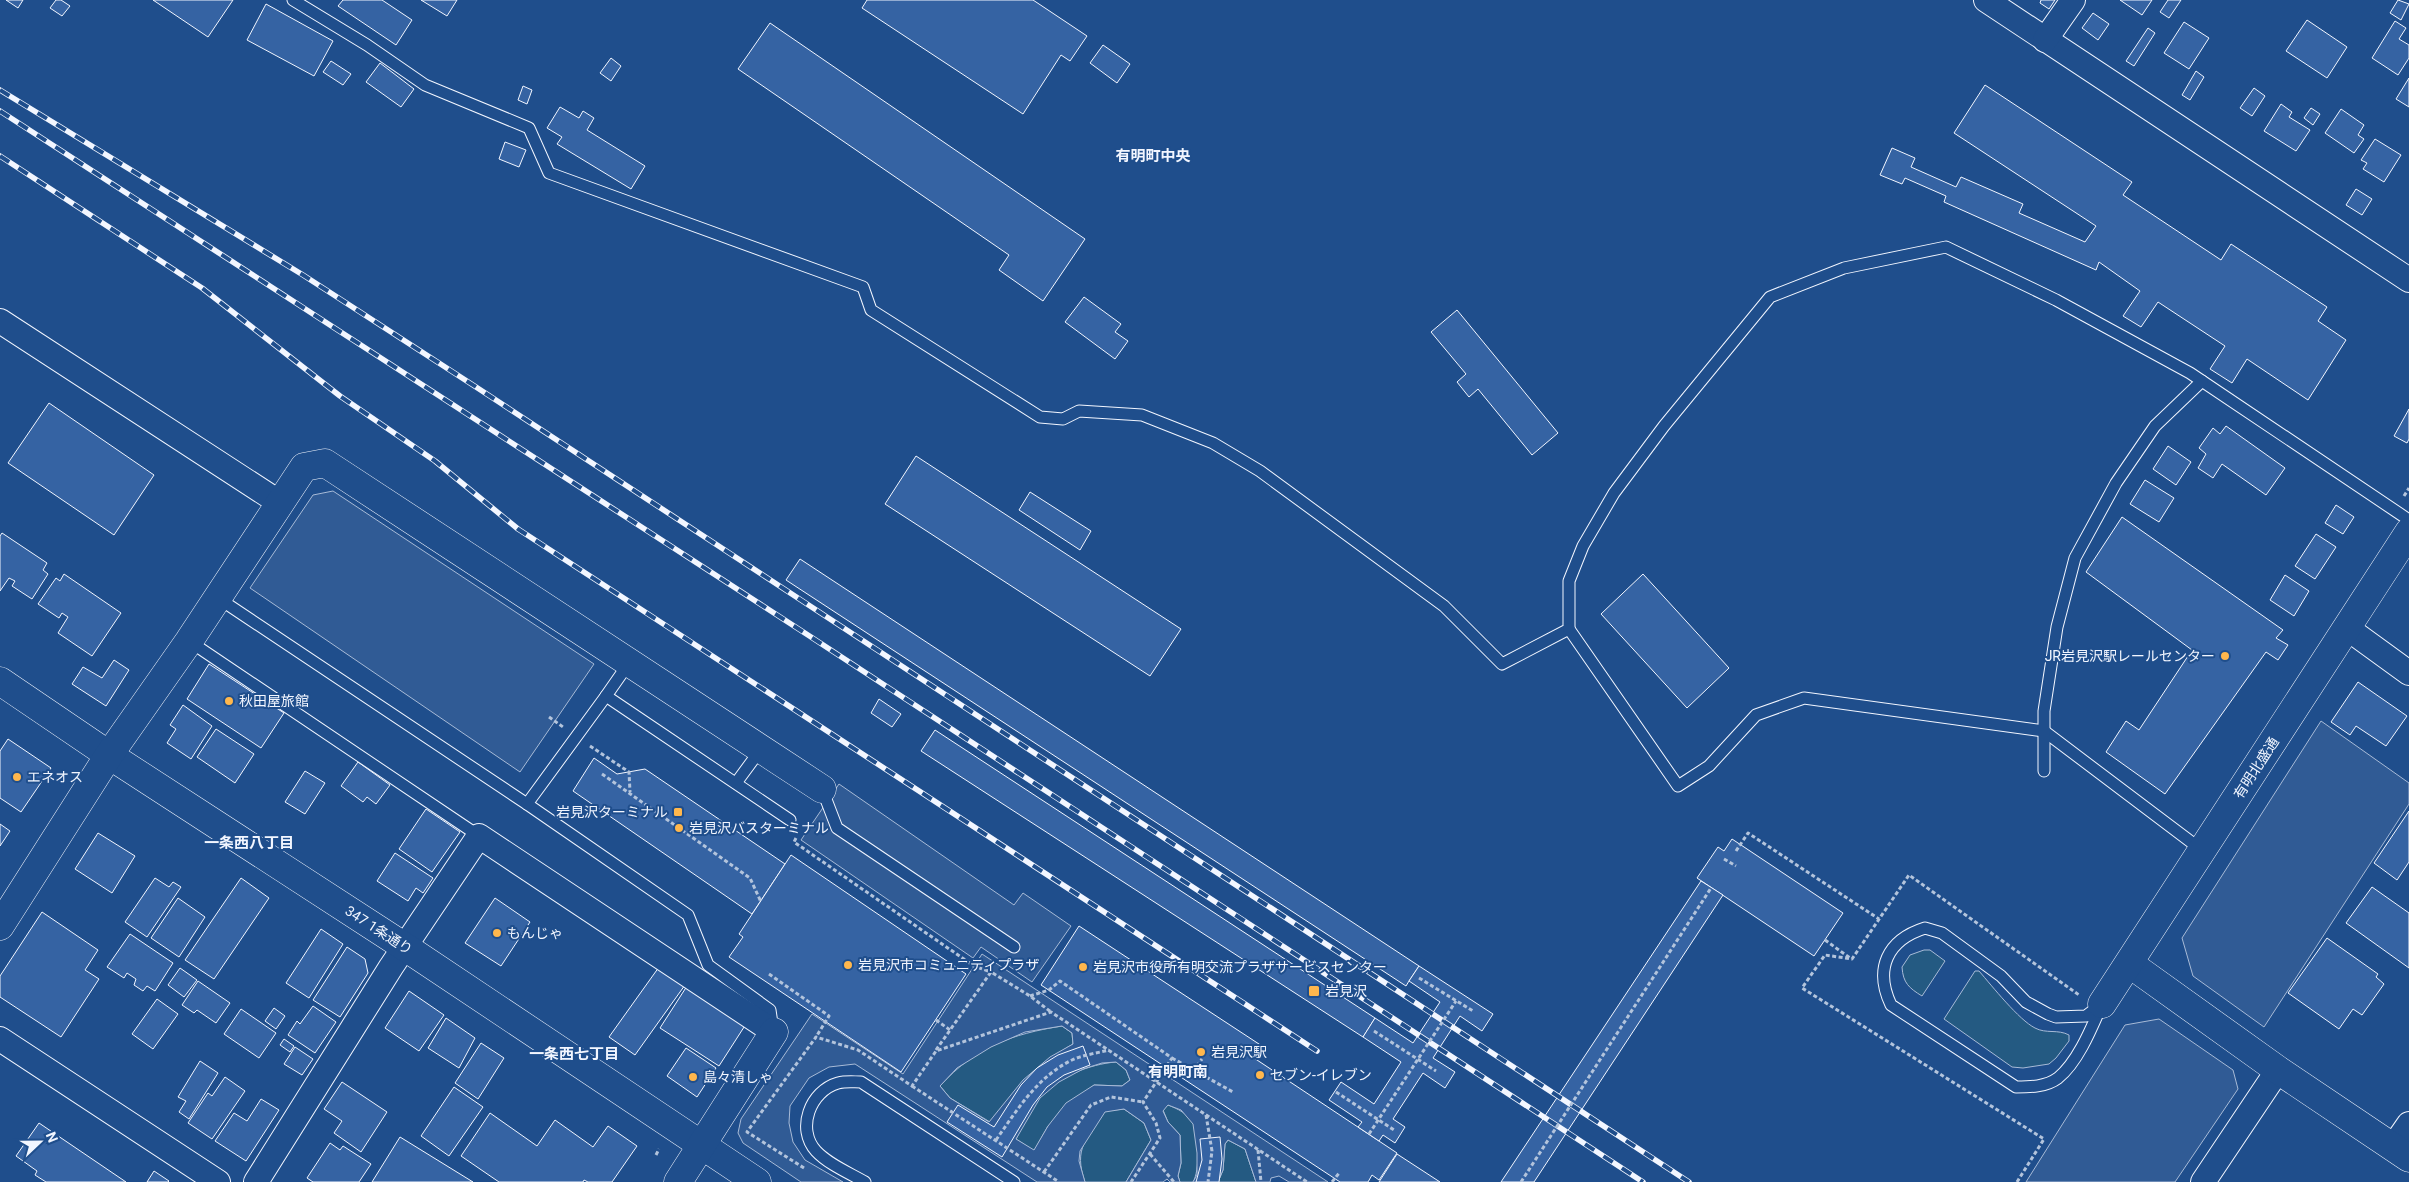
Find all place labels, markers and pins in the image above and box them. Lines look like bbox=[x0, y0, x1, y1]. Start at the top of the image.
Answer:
place label: JR岩見沢駅レールセンター bbox=[2045, 648, 2215, 664]
marker: JR岩見沢駅レールセンター bbox=[2219, 650, 2231, 662]
place label: 秋田屋旅館 bbox=[239, 693, 309, 709]
marker: 秋田屋旅館 bbox=[223, 695, 235, 707]
place label: エネオス bbox=[27, 769, 83, 785]
marker: エネオス bbox=[11, 771, 23, 783]
place label: 岩見沢ターミナル bbox=[556, 804, 668, 820]
marker: 岩見沢ターミナル bbox=[672, 806, 684, 818]
place label: 岩見沢バスターミナル bbox=[689, 820, 829, 836]
marker: 岩見沢バスターミナル bbox=[673, 822, 685, 834]
place label: もんじゃ bbox=[507, 925, 563, 941]
marker: もんじゃ bbox=[491, 927, 503, 939]
place label: 岩見沢市コミュニティプラザ bbox=[858, 957, 1039, 973]
marker: 岩見沢市コミュニティプラザ bbox=[842, 959, 854, 971]
place label: 岩見沢市役所有明交流プラザサービスセンター bbox=[1093, 959, 1387, 975]
marker: 岩見沢市役所有明交流プラザサービスセンター bbox=[1077, 961, 1089, 973]
place label: 岩見沢 bbox=[1325, 983, 1367, 999]
marker: 岩見沢 bbox=[1307, 984, 1321, 998]
place label: 岩見沢駅 bbox=[1211, 1044, 1267, 1060]
marker: 岩見沢駅 bbox=[1195, 1046, 1207, 1058]
place label: セブン-イレブン bbox=[1270, 1067, 1372, 1083]
place label: 島々清しゃ bbox=[703, 1069, 773, 1085]
marker: セブン-イレブン bbox=[1254, 1069, 1266, 1081]
marker: 島々清しゃ bbox=[687, 1071, 699, 1083]

